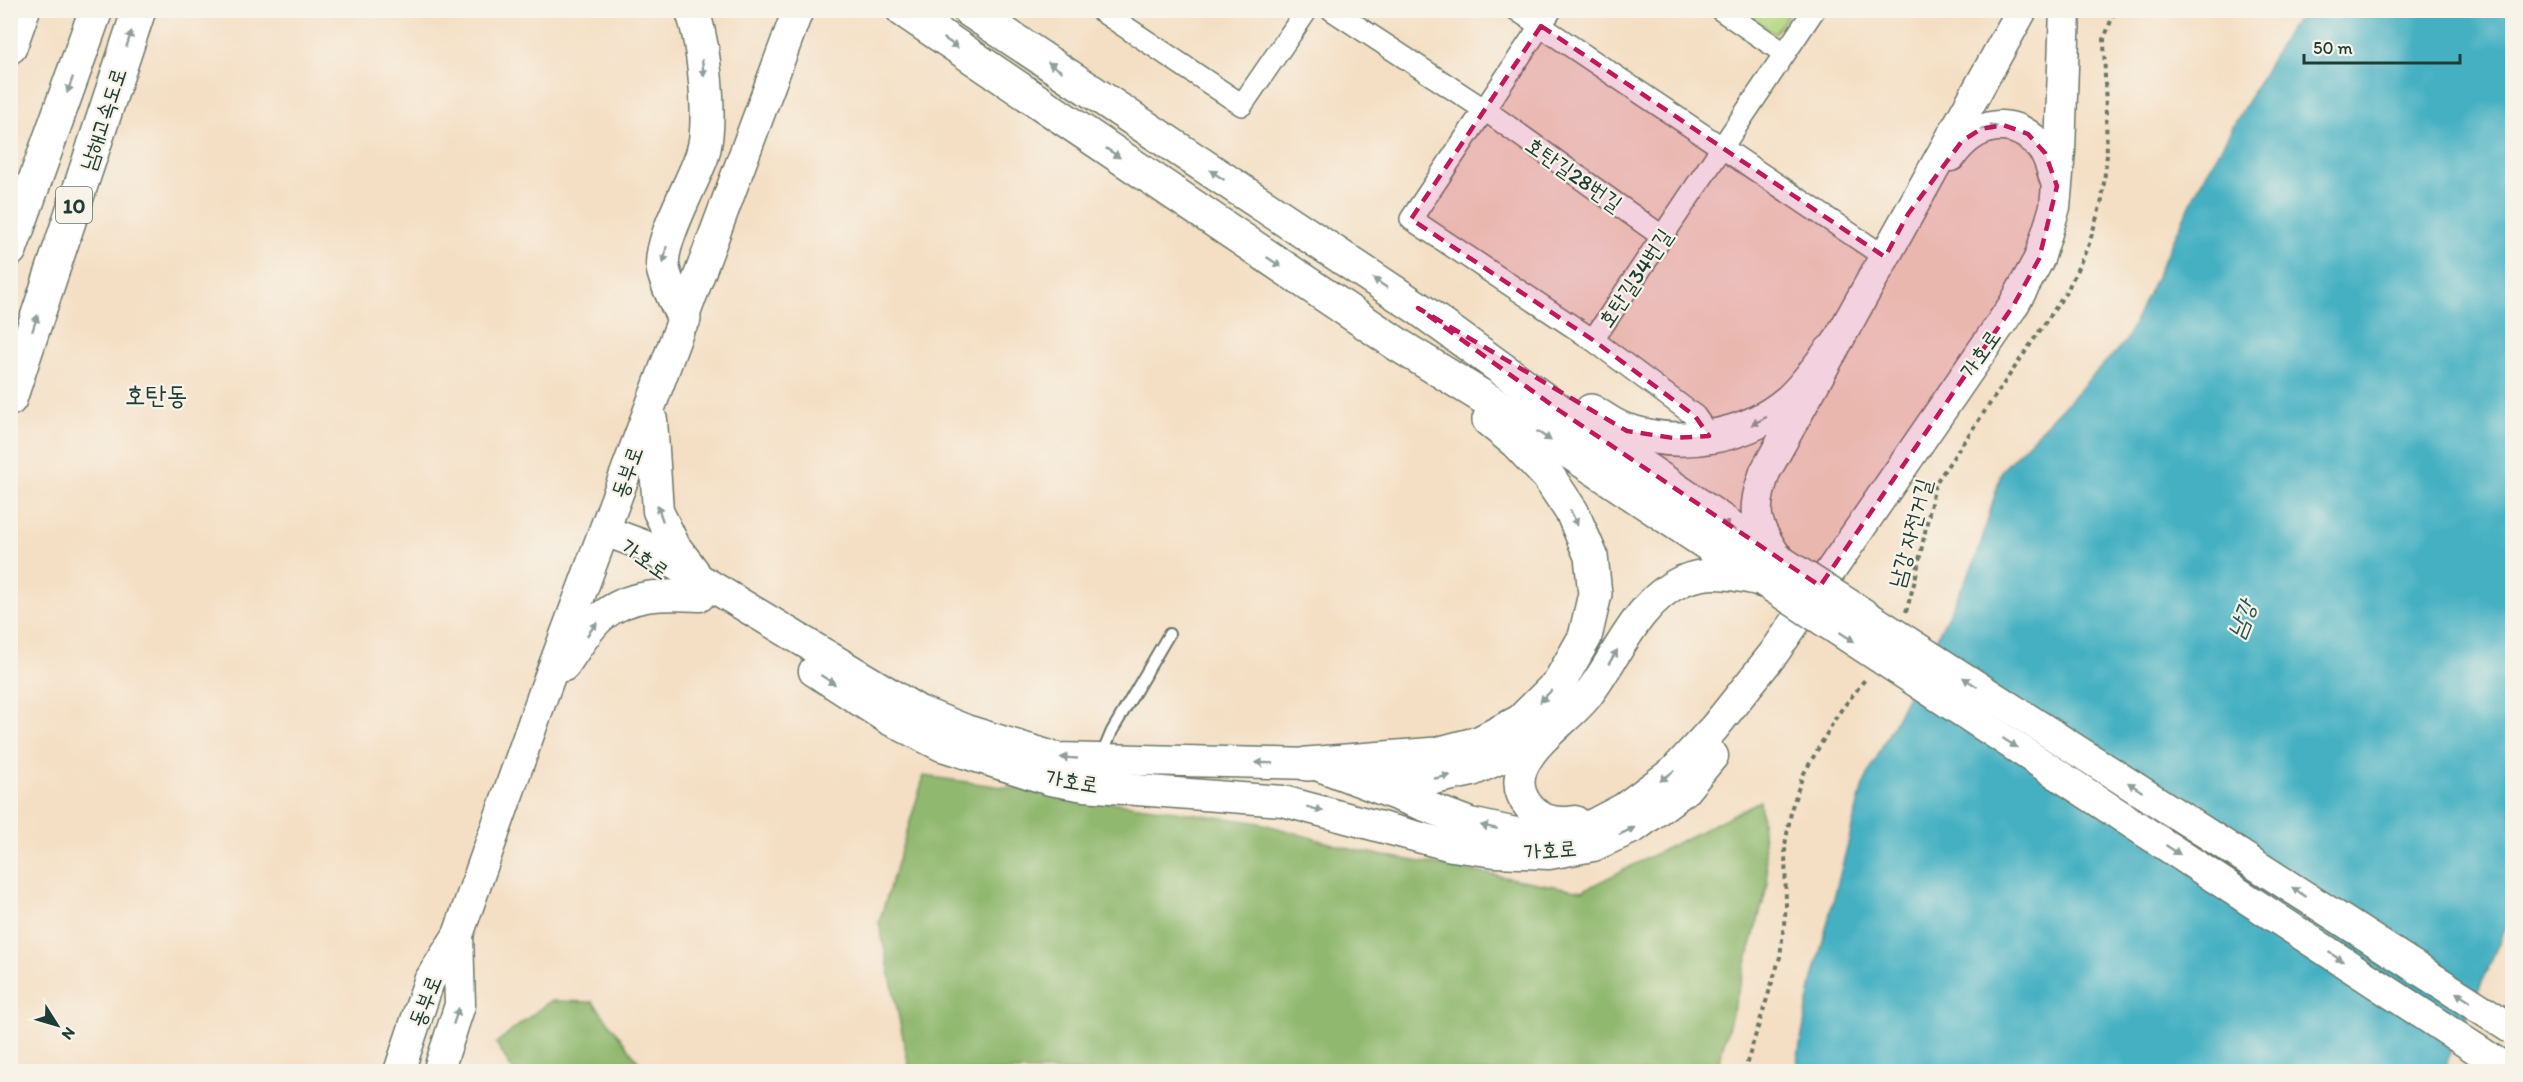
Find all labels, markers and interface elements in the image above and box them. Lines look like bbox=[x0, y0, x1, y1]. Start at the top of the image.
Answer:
scale bar bbox=[2304, 27, 2460, 65]
one-way arrow bbox=[125, 30, 135, 48]
one-way arrow bbox=[943, 37, 959, 49]
text: 50 m bbox=[2313, 37, 2353, 59]
one-way arrow bbox=[698, 58, 707, 77]
one-way arrow bbox=[1047, 61, 1063, 73]
street label: 남해고속도로 bbox=[74, 64, 132, 174]
one-way arrow bbox=[64, 76, 74, 94]
one-way arrow bbox=[1980, 122, 1999, 132]
street label: 호탄길28번길 bbox=[1520, 131, 1628, 217]
one-way arrow bbox=[1105, 147, 1121, 158]
one-way arrow bbox=[1209, 170, 1225, 181]
road number: 10 bbox=[56, 187, 92, 223]
street label: 호탄길34번길 bbox=[1592, 223, 1678, 333]
one-way arrow bbox=[660, 245, 669, 264]
one-way arrow bbox=[1266, 256, 1282, 268]
one-way arrow bbox=[1371, 277, 1388, 288]
one-way arrow bbox=[31, 314, 41, 332]
street label: 가호로 bbox=[1954, 325, 2006, 383]
district label: 호탄동 bbox=[125, 379, 187, 411]
one-way arrow bbox=[1751, 416, 1768, 425]
one-way arrow bbox=[1536, 430, 1552, 441]
street label: 동부로 bbox=[605, 442, 649, 502]
street label: 남강 자전거길 bbox=[1883, 476, 1938, 590]
one-way arrow bbox=[655, 504, 665, 522]
one-way arrow bbox=[1570, 510, 1579, 527]
one-way arrow bbox=[1722, 520, 1738, 532]
street label: 가호로 bbox=[616, 533, 674, 585]
water label: 남강 bbox=[2220, 593, 2263, 642]
one-way arrow bbox=[586, 621, 598, 636]
one-way arrow bbox=[1839, 631, 1855, 642]
one-way arrow bbox=[1608, 649, 1619, 665]
one-way arrow bbox=[820, 674, 836, 685]
one-way arrow bbox=[1963, 676, 1979, 688]
one-way arrow bbox=[1539, 689, 1553, 703]
one-way arrow bbox=[2002, 738, 2018, 749]
one-way arrow bbox=[1059, 754, 1078, 763]
one-way arrow bbox=[1254, 758, 1273, 768]
street label: 가호로 bbox=[1044, 764, 1100, 798]
one-way arrow bbox=[1659, 770, 1675, 783]
one-way arrow bbox=[1433, 772, 1452, 781]
one-way arrow bbox=[2127, 782, 2143, 793]
one-way arrow bbox=[1306, 805, 1324, 815]
one-way arrow bbox=[1480, 822, 1498, 832]
one-way arrow bbox=[1618, 826, 1635, 835]
street label: 가호로 bbox=[1522, 834, 1578, 866]
one-way arrow bbox=[2165, 844, 2181, 855]
one-way arrow bbox=[2291, 887, 2307, 898]
one-way arrow bbox=[2328, 951, 2344, 962]
street label: 동부로 bbox=[403, 971, 447, 1031]
one-way arrow bbox=[2455, 992, 2471, 1003]
north arrow bbox=[27, 995, 87, 1055]
one-way arrow bbox=[452, 1007, 462, 1025]
text: N bbox=[58, 1024, 79, 1044]

